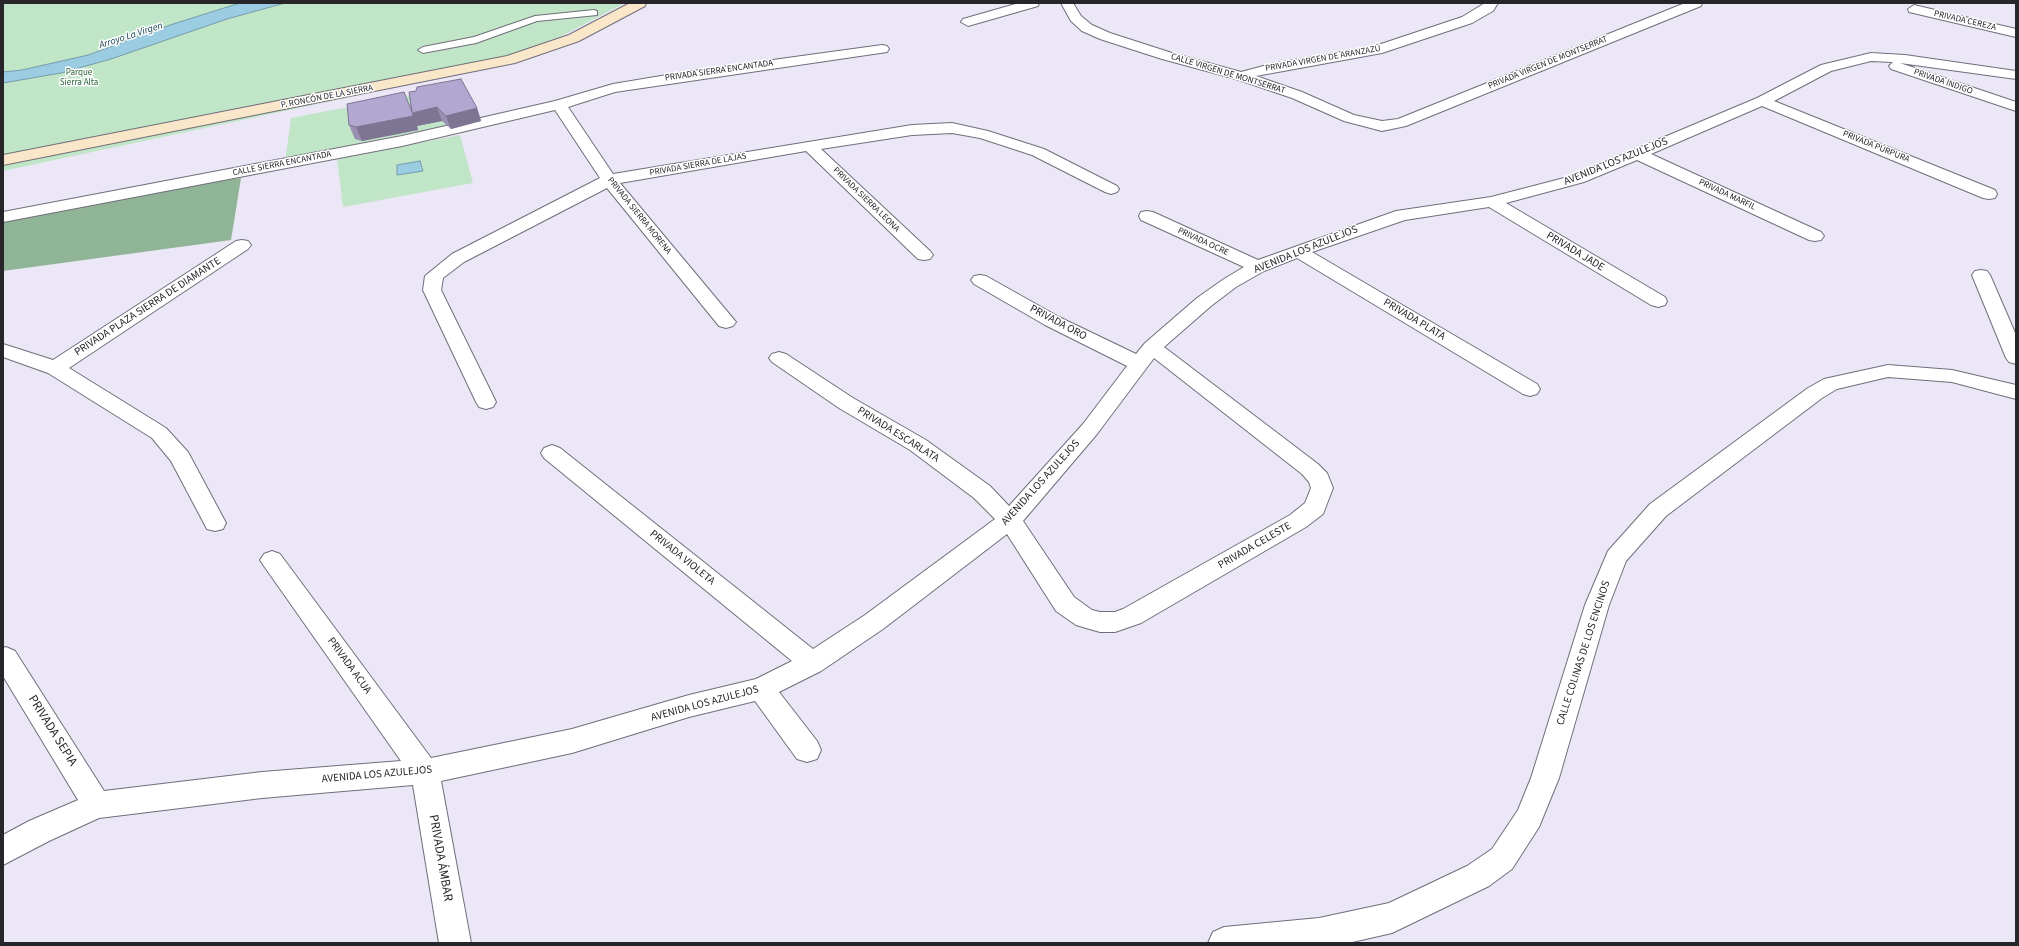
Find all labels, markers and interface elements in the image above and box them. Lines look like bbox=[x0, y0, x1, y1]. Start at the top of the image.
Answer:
street label: PRIVADA CEREZA bbox=[1933, 9, 1997, 33]
water label: Arroyo La Virgen bbox=[98, 20, 164, 52]
street label: PRIVADA VIRGEN DE MONTSERRAT bbox=[1487, 34, 1609, 92]
street label: PRIVADA VIRGEN DE ARANZAZÚ bbox=[1264, 44, 1382, 74]
street label: CALLE VIRGEN DE MONTSERRAT bbox=[1169, 51, 1287, 97]
street label: PRIVADA SIERRA ENCANTADA bbox=[664, 58, 774, 84]
street label: PRIVADA ÍNDIGO bbox=[1912, 67, 1974, 97]
park label: Parque Sierra Alta bbox=[60, 68, 98, 89]
street label: P. RONCÓN DE LA SIERRA bbox=[280, 83, 374, 111]
street label: PRIVADA PÚRPURA bbox=[1841, 129, 1911, 165]
street label: AVENIDA LOS AZULEJOS bbox=[1562, 135, 1670, 189]
street label: CALLE SIERRA ENCANTADA bbox=[232, 149, 332, 179]
street label: PRIVADA SIERRA DE LAJAS bbox=[649, 151, 747, 179]
street label: PRIVADA SIERRA LEONA bbox=[830, 165, 902, 235]
street label: PRIVADA SIERRA MORENA bbox=[605, 175, 673, 257]
street label: PRIVADA MARFIL bbox=[1697, 177, 1757, 213]
street label: AVENIDA LOS AZULEJOS bbox=[1252, 223, 1360, 277]
street label: PRIVADA OCRE bbox=[1176, 225, 1230, 259]
street label: PRIVADA JADE bbox=[1544, 229, 1606, 275]
street label: PRIVADA PLAZA SIERRA DE DIAMANTE bbox=[72, 255, 224, 359]
street label: PRIVADA PLATA bbox=[1381, 296, 1447, 344]
street label: PRIVADA ORO bbox=[1027, 302, 1089, 344]
street label: PRIVADA ESCARLATA bbox=[855, 404, 941, 466]
street label: AVENIDA LOS AZULEJOS bbox=[999, 437, 1083, 529]
street label: PRIVADA CELESTE bbox=[1216, 520, 1294, 572]
street label: PRIVADA VIOLETA bbox=[647, 528, 717, 588]
street label: CALLE COLINAS DE LOS ENCINOS bbox=[1554, 579, 1614, 727]
street label: PRIVADA ACUA bbox=[324, 635, 374, 697]
street label: AVENIDA LOS AZULEJOS bbox=[650, 683, 760, 725]
street label: PRIVADA SEPIA bbox=[24, 693, 80, 769]
street label: AVENIDA LOS AZULEJOS bbox=[321, 764, 433, 786]
street label: PRIVADA ÁMBAR bbox=[425, 813, 455, 903]

